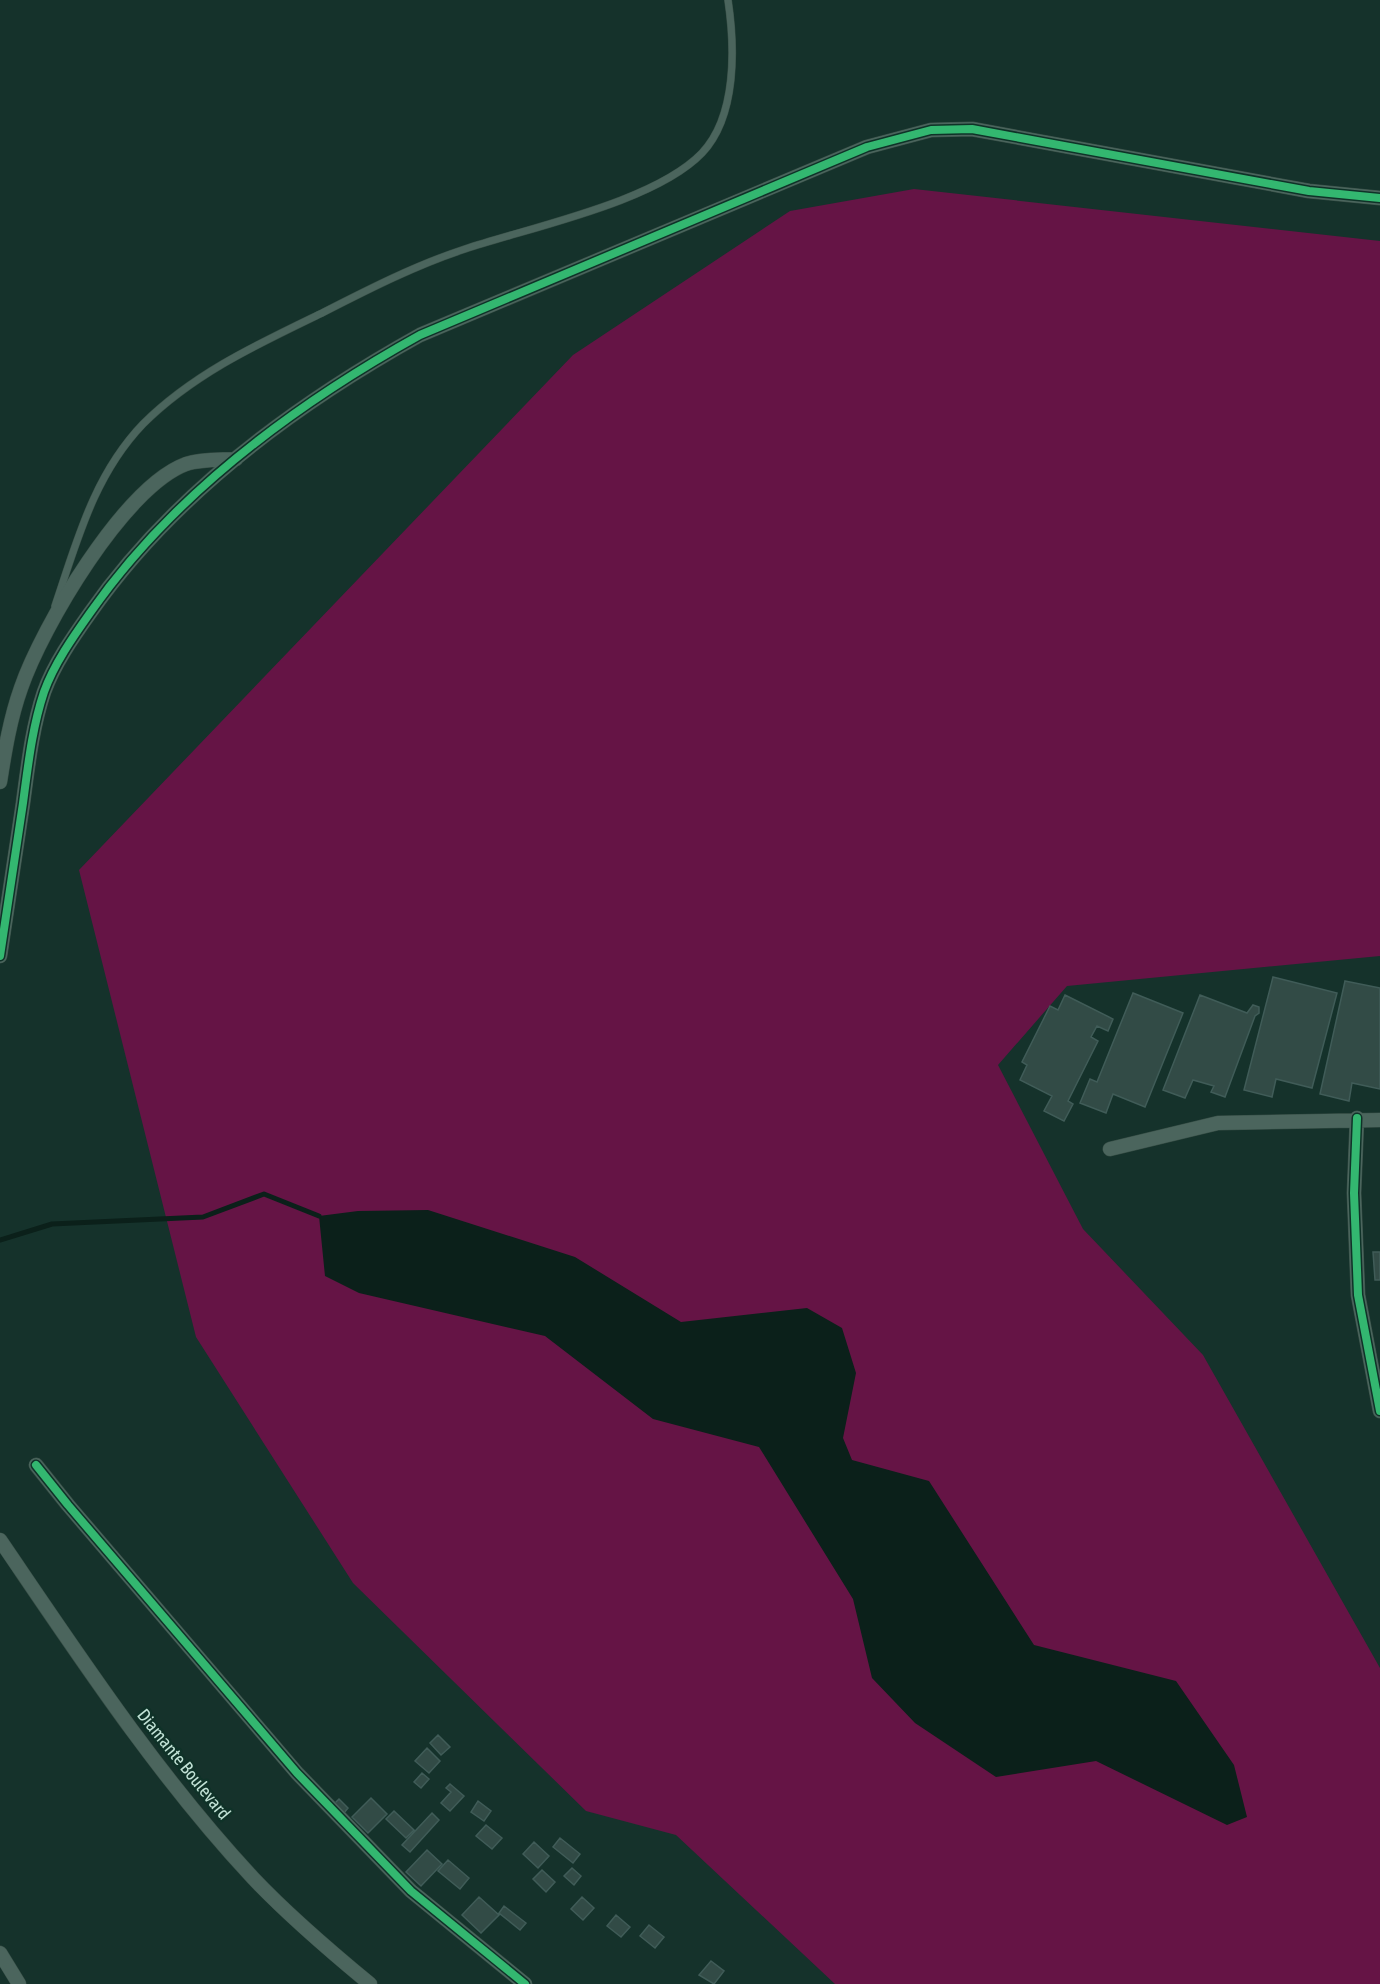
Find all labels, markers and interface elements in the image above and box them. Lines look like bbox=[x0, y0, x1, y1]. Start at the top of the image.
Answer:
street label: Diamante Boulevard bbox=[133, 1705, 235, 1823]

